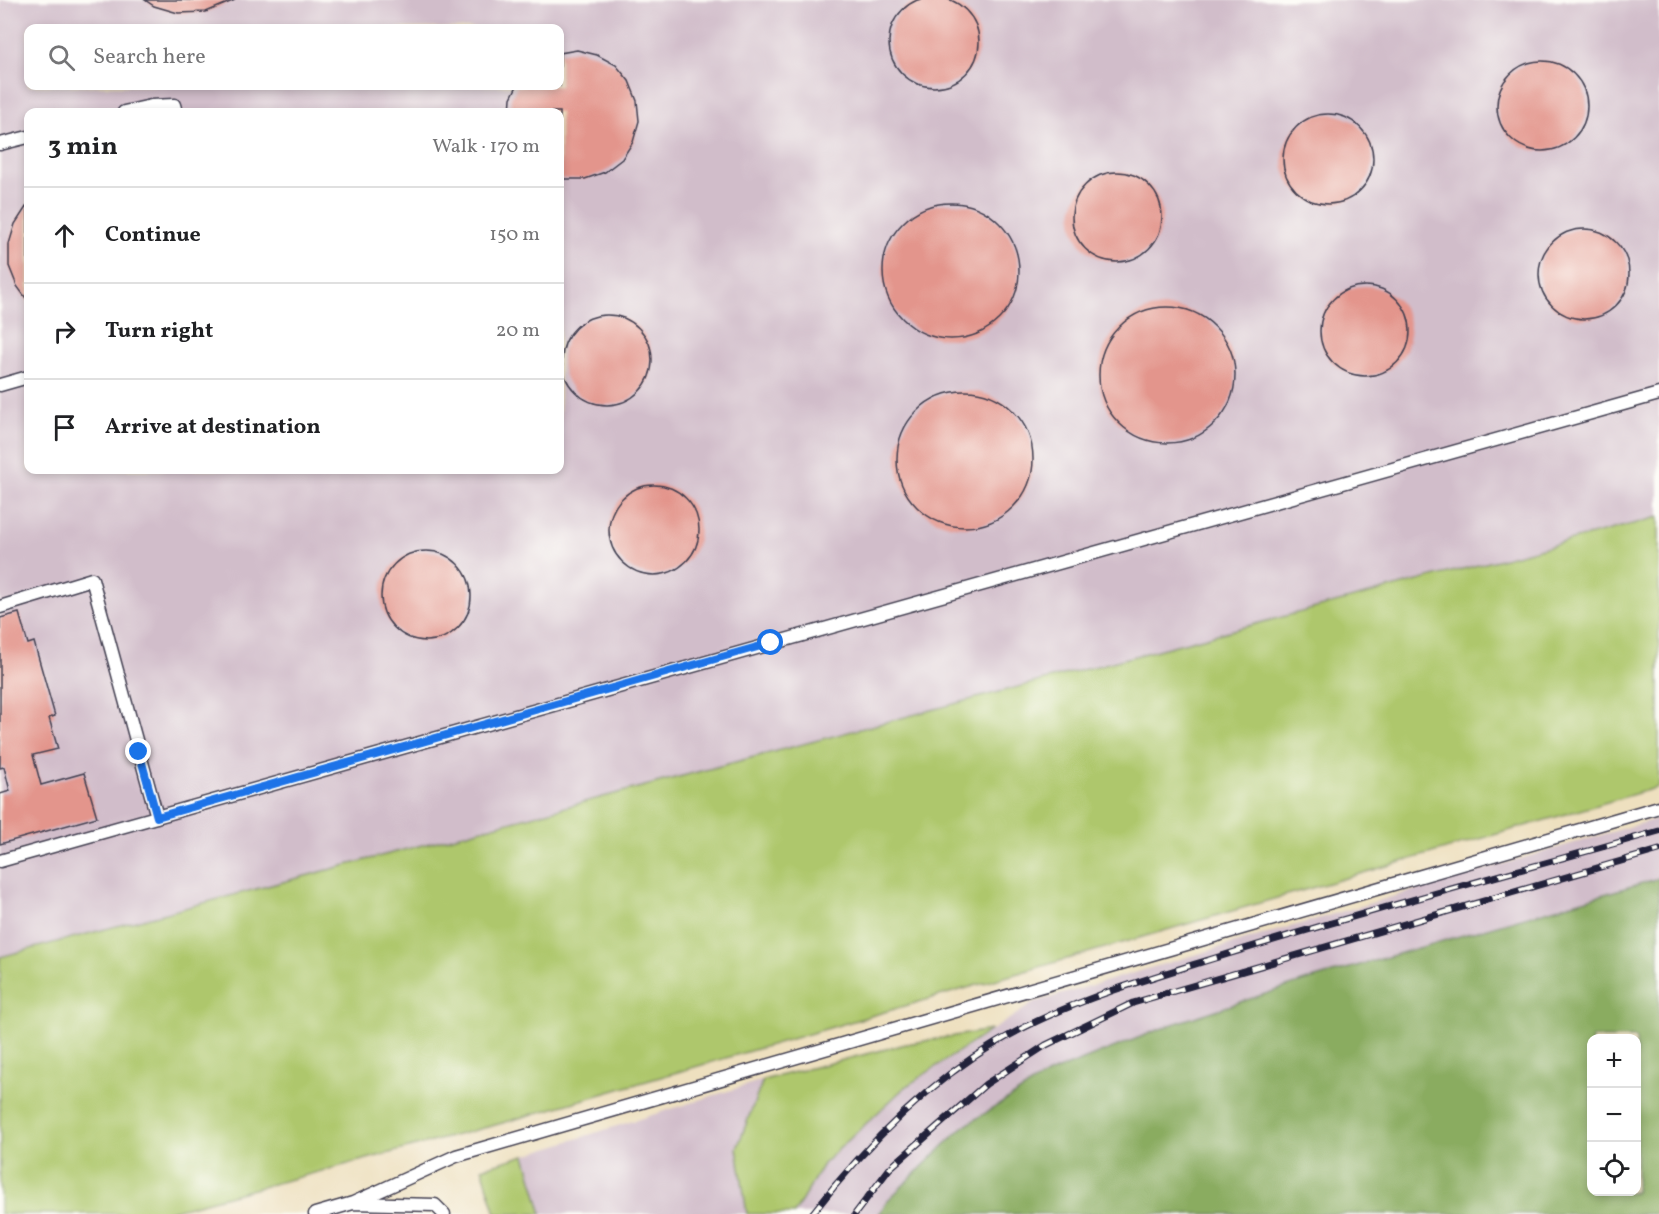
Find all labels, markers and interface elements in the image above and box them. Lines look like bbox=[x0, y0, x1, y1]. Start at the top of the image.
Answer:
search box bbox=[24, 24, 564, 90]
icon: search bbox=[45, 41, 78, 74]
text: Search here bbox=[93, 42, 206, 73]
text: 3 min bbox=[48, 129, 118, 165]
text: Walk · 170 m bbox=[432, 133, 540, 161]
icon: ahead bbox=[48, 219, 81, 252]
text: Continue bbox=[105, 220, 201, 251]
text: 150 m bbox=[489, 221, 540, 249]
icon: right bbox=[48, 315, 81, 348]
text: Turn right bbox=[105, 316, 213, 347]
text: 20 m bbox=[496, 317, 540, 345]
icon: arrive bbox=[48, 411, 81, 444]
text: Arrive at destination bbox=[105, 412, 321, 443]
route start bbox=[757, 629, 783, 655]
route end bbox=[125, 738, 151, 764]
map controls bbox=[1587, 1034, 1641, 1196]
button: + bbox=[1587, 1034, 1641, 1088]
button: − bbox=[1587, 1088, 1641, 1142]
button: locate bbox=[1587, 1142, 1641, 1196]

